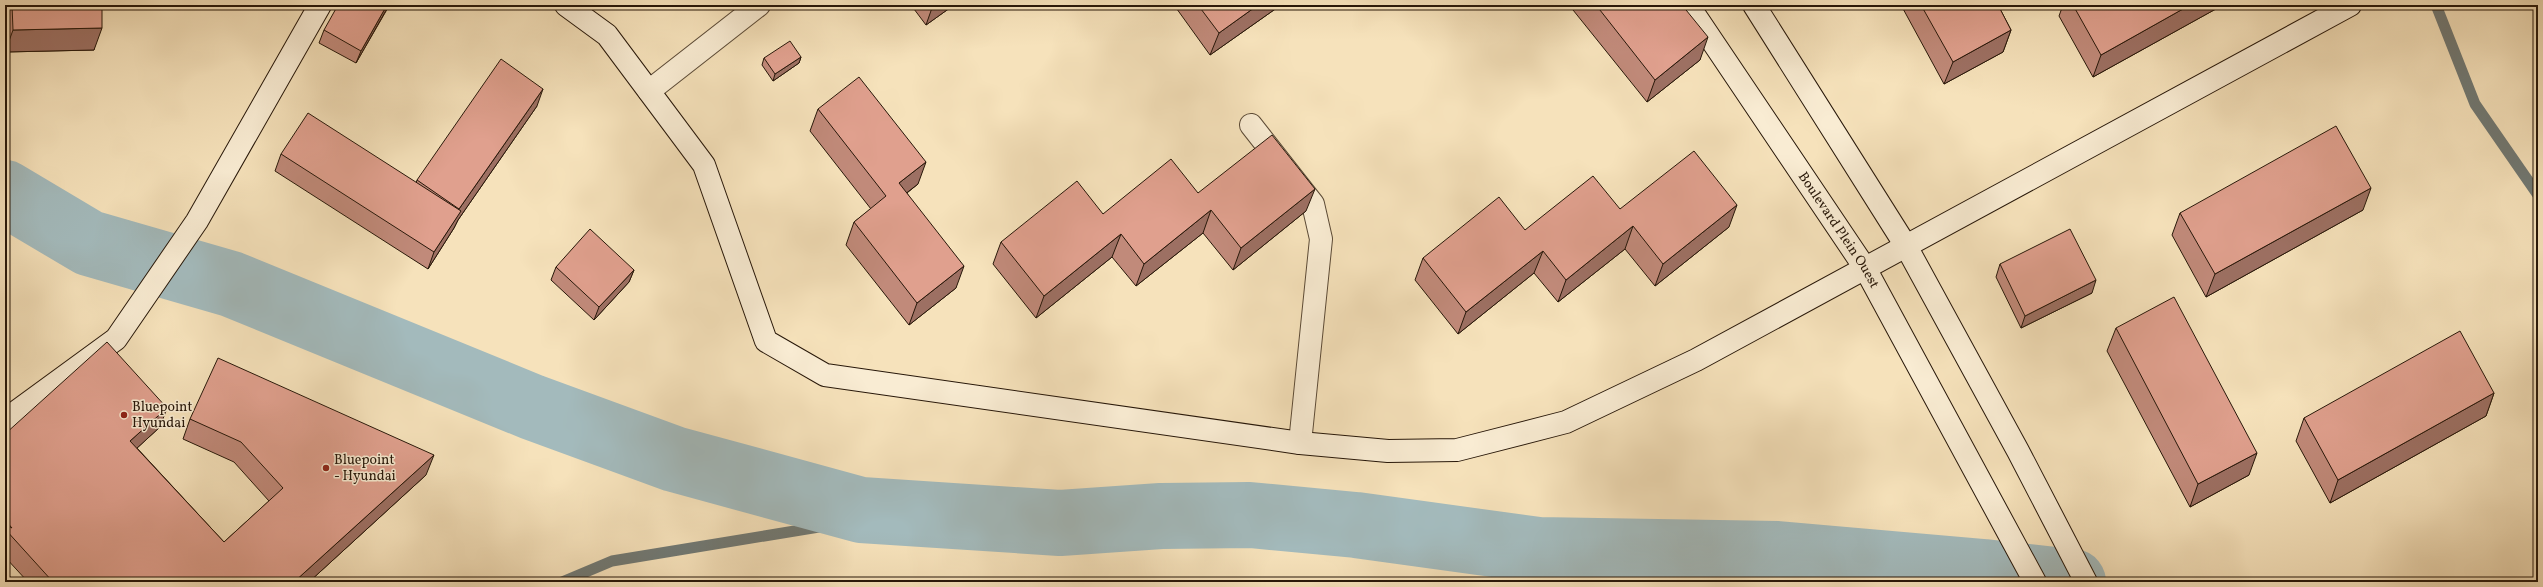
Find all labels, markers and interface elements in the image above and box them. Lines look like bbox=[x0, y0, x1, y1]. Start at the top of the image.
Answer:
street label: Boulevard Plein Ouest bbox=[1794, 168, 1884, 292]
place label: Bluepoint Hyundai bbox=[132, 398, 192, 433]
marker: Bluepoint Hyundai bbox=[119, 410, 129, 420]
place label: Bluepoint - Hyundai bbox=[334, 451, 396, 486]
marker: Bluepoint - Hyundai bbox=[321, 463, 331, 473]

